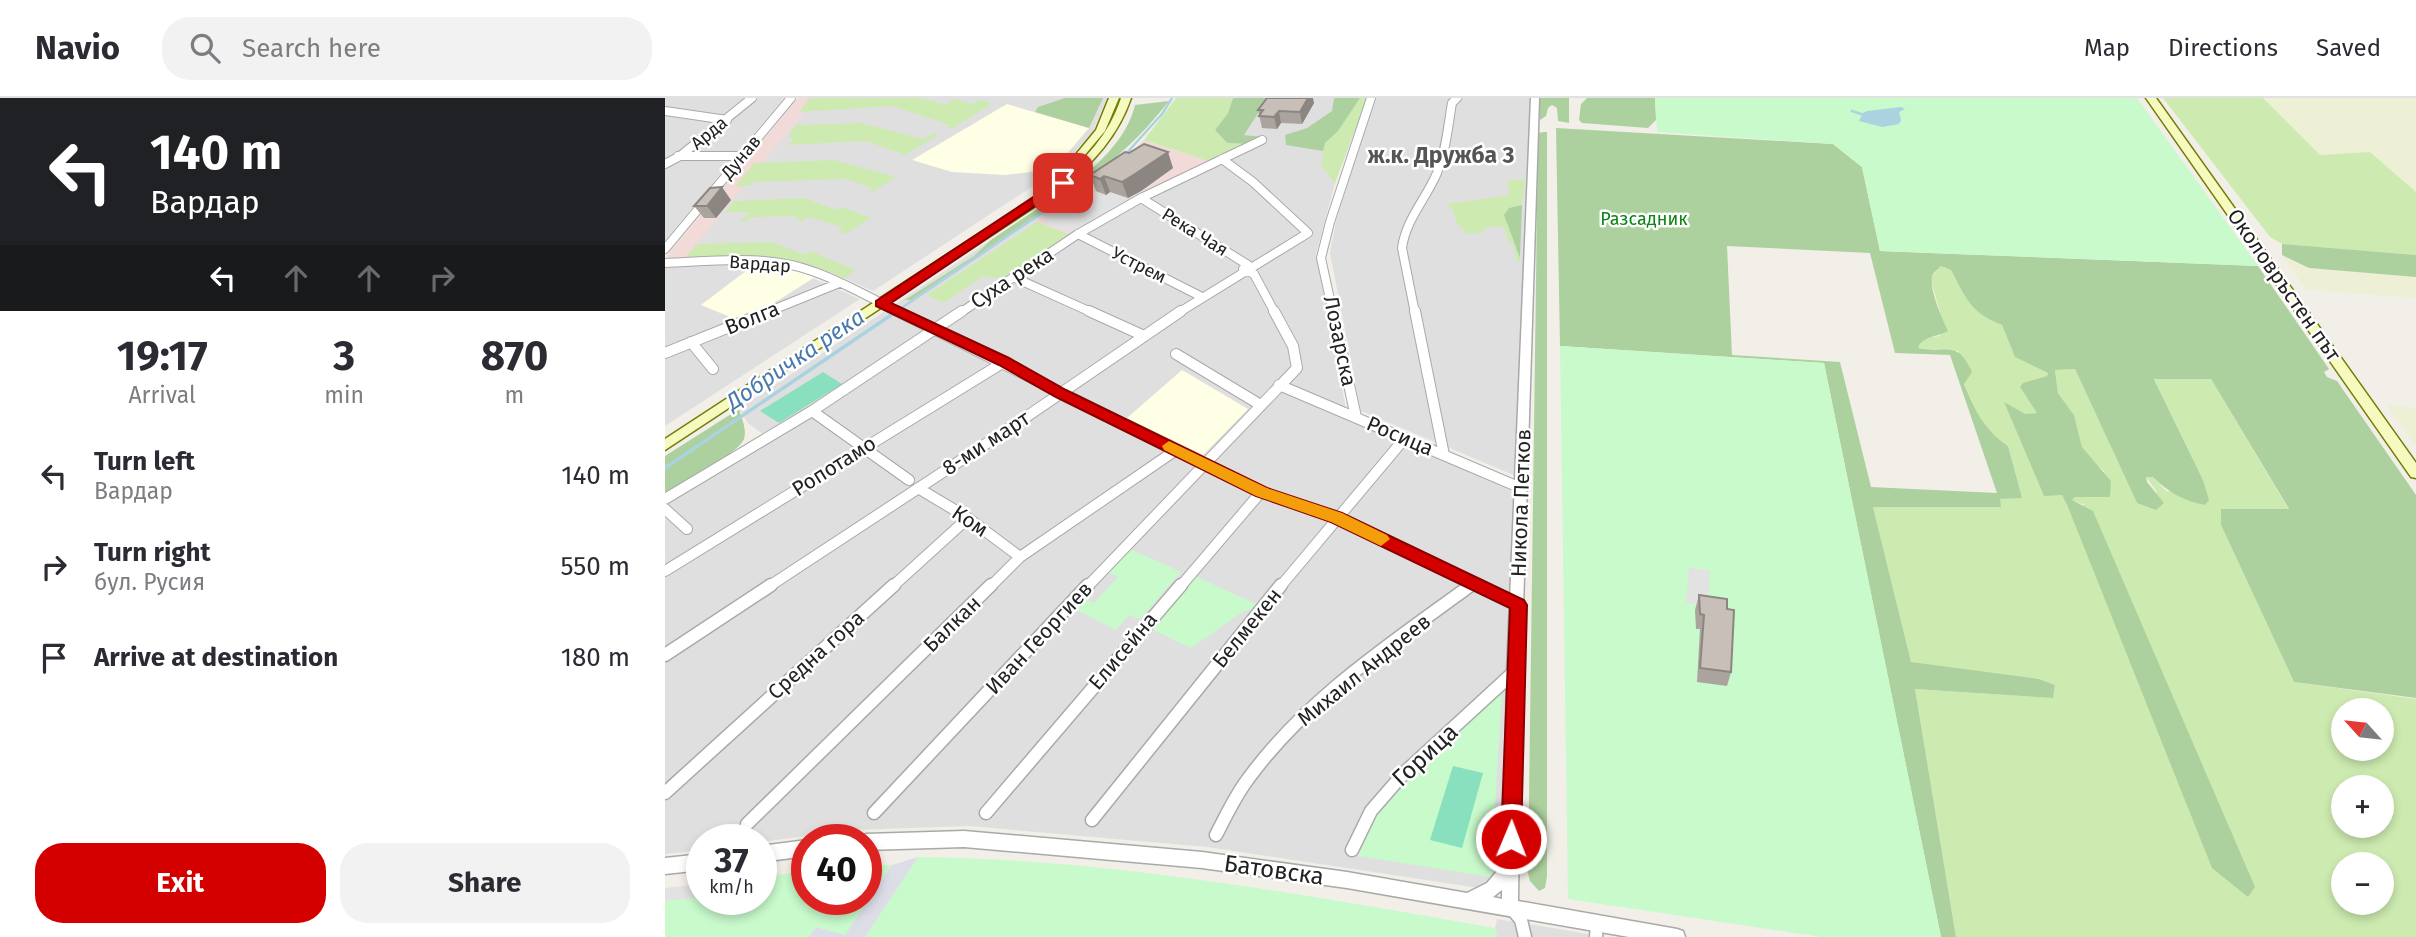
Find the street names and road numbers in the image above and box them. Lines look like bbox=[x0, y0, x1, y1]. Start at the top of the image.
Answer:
street label: Арда bbox=[686, 112, 732, 154]
street label: Дунав bbox=[716, 131, 766, 184]
street label: Река Чая bbox=[1158, 203, 1232, 261]
street label: Околовръстен път bbox=[2222, 204, 2347, 367]
street label: Суха река bbox=[966, 242, 1058, 314]
street label: Устрем bbox=[1108, 242, 1170, 288]
street label: Вардар bbox=[728, 251, 792, 277]
street label: Лозарска bbox=[1318, 293, 1362, 389]
street label: Волга bbox=[721, 295, 783, 341]
street label: 8-ми март bbox=[937, 405, 1035, 481]
street label: Росица bbox=[1363, 410, 1437, 462]
street label: Никола Петков bbox=[1505, 429, 1537, 577]
street label: Ропотамо bbox=[787, 430, 881, 502]
street label: Ком bbox=[947, 499, 993, 543]
street label: Иван Георгиев bbox=[980, 576, 1098, 700]
street label: Белмекен bbox=[1207, 583, 1287, 673]
street label: Балкан bbox=[918, 590, 986, 658]
street label: Средна гора bbox=[762, 605, 870, 705]
street label: Елисейна bbox=[1083, 607, 1163, 695]
street label: Михаил Андреев bbox=[1292, 608, 1436, 732]
street label: Горица bbox=[1386, 718, 1464, 792]
street label: Батовска bbox=[1222, 849, 1326, 891]

